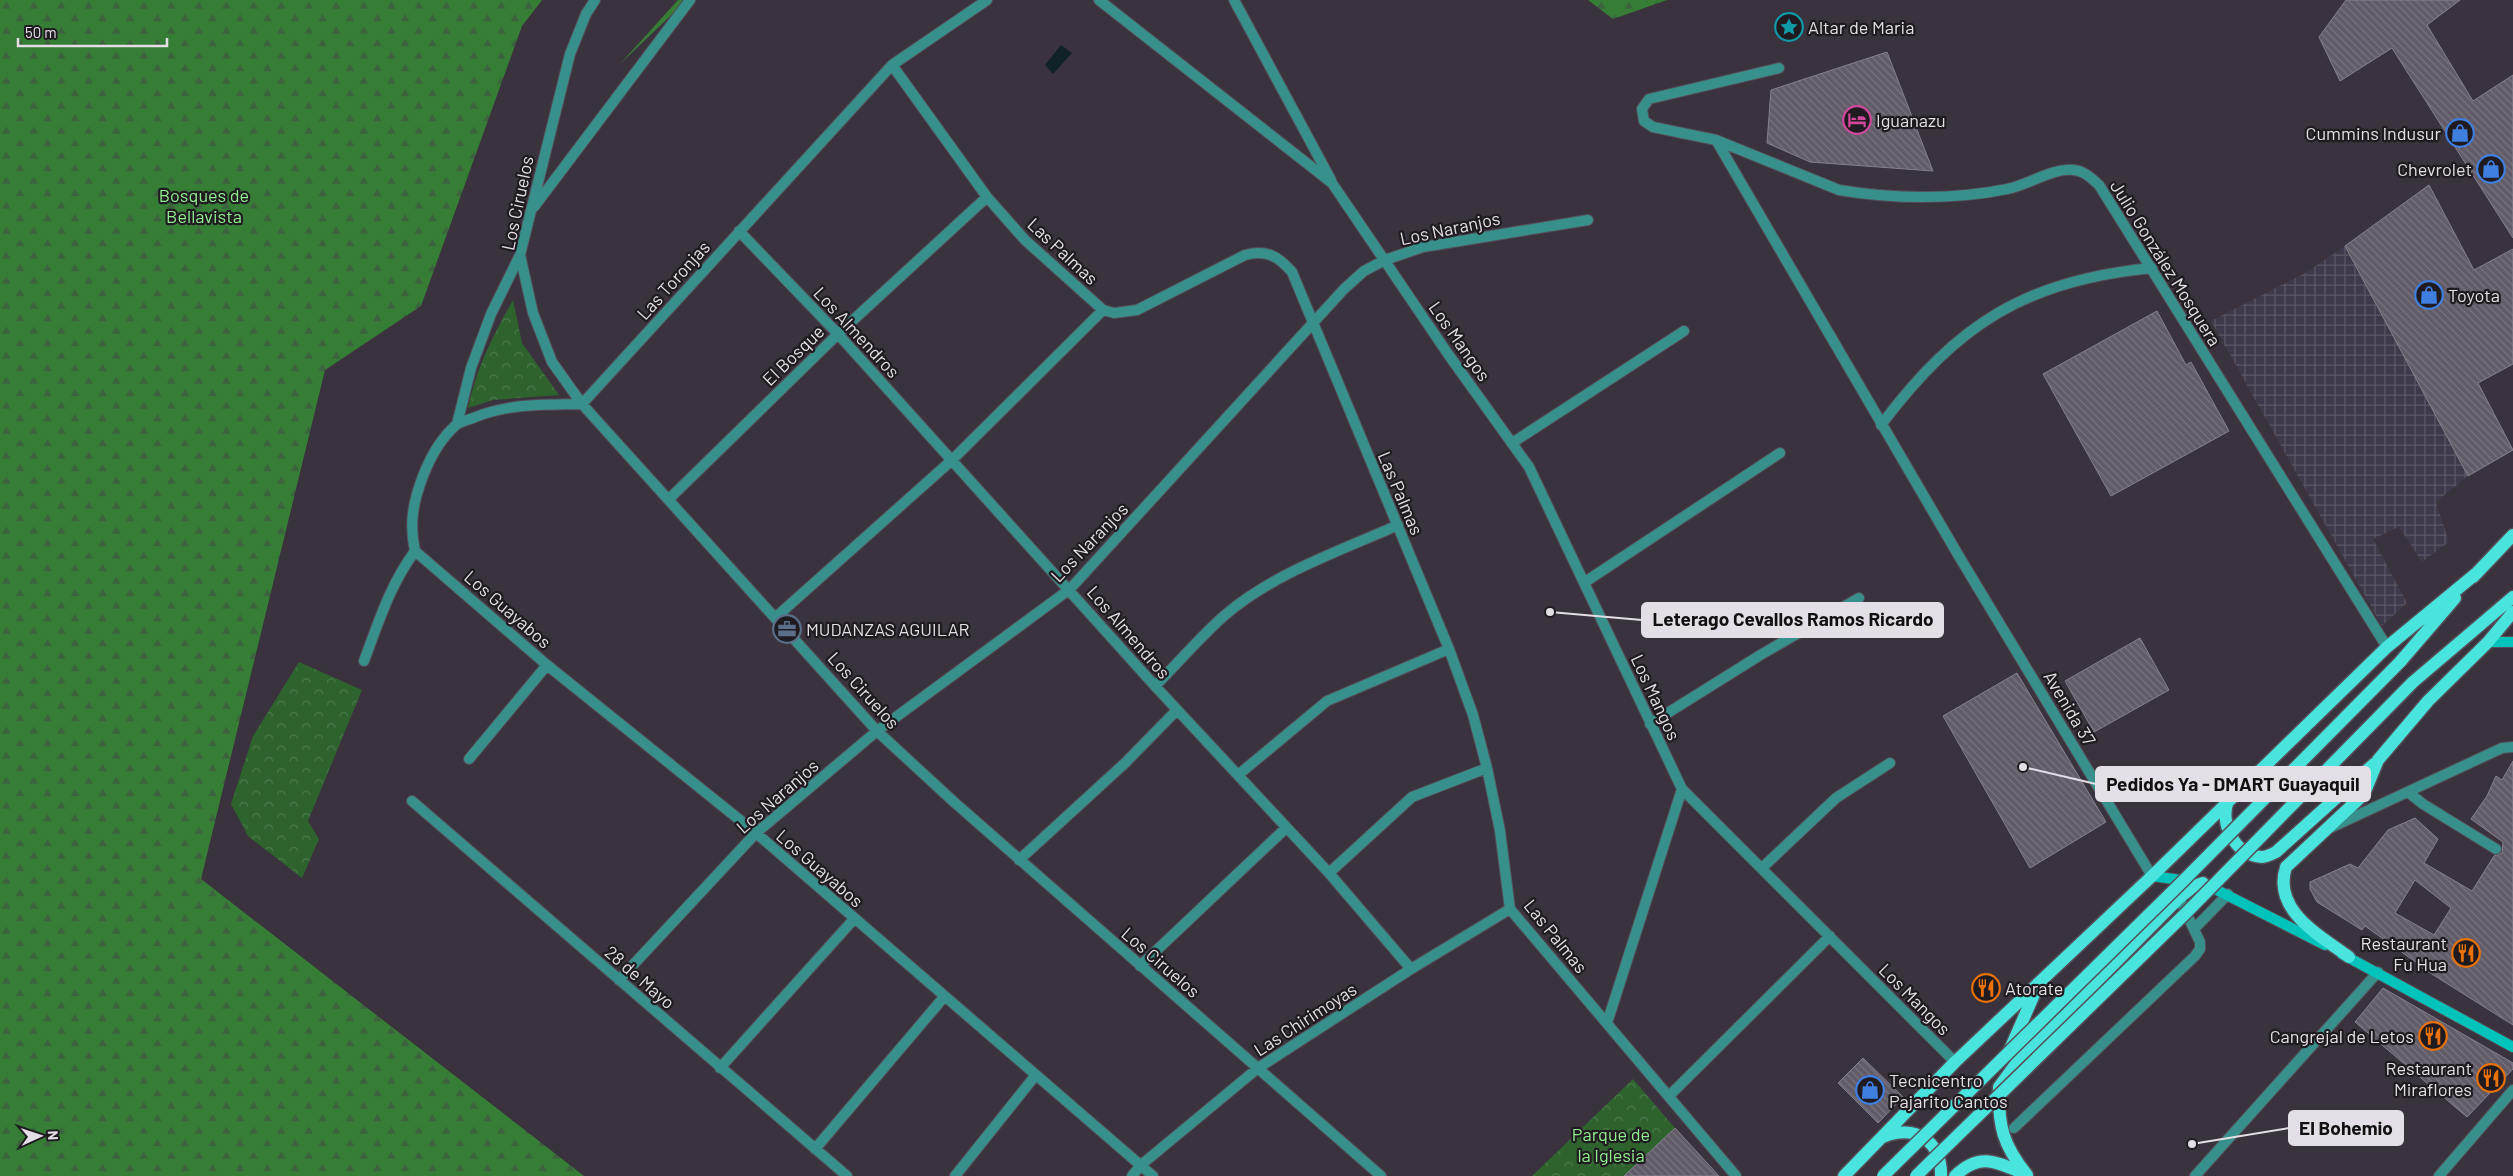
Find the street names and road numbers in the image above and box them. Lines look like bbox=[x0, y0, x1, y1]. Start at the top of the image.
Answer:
street label: Los Ciruelos bbox=[496, 154, 538, 252]
street label: Julio González Mosquera bbox=[2106, 176, 2226, 350]
street label: Los Naranjos bbox=[1398, 207, 1502, 249]
street label: Las Palmas bbox=[1023, 213, 1103, 289]
street label: Las Toronjas bbox=[632, 236, 714, 324]
street label: Los Almendros bbox=[809, 282, 905, 382]
street label: Los Mangos bbox=[1425, 297, 1495, 385]
street label: El Bosque bbox=[757, 320, 829, 390]
street label: Las Palmas bbox=[1374, 448, 1428, 538]
street label: Los Naranjos bbox=[1046, 498, 1132, 586]
street label: Los Guayabos bbox=[460, 565, 556, 653]
street label: Los Almendros bbox=[1083, 581, 1175, 683]
street label: Los Ciruelos bbox=[824, 647, 904, 733]
street label: Los Mangos bbox=[1627, 651, 1685, 743]
street label: Avenida 37 bbox=[2039, 667, 2101, 750]
street label: Los Naranjos bbox=[731, 754, 823, 838]
street label: Los Guayabos bbox=[772, 824, 868, 912]
street label: Las Palmas bbox=[1520, 895, 1592, 977]
street label: Los Ciruelos bbox=[1117, 922, 1205, 1002]
street label: 28 de Mayo bbox=[601, 941, 679, 1013]
street label: Los Mangos bbox=[1875, 959, 1955, 1039]
street label: Las Chirimoyas bbox=[1249, 978, 1361, 1060]

